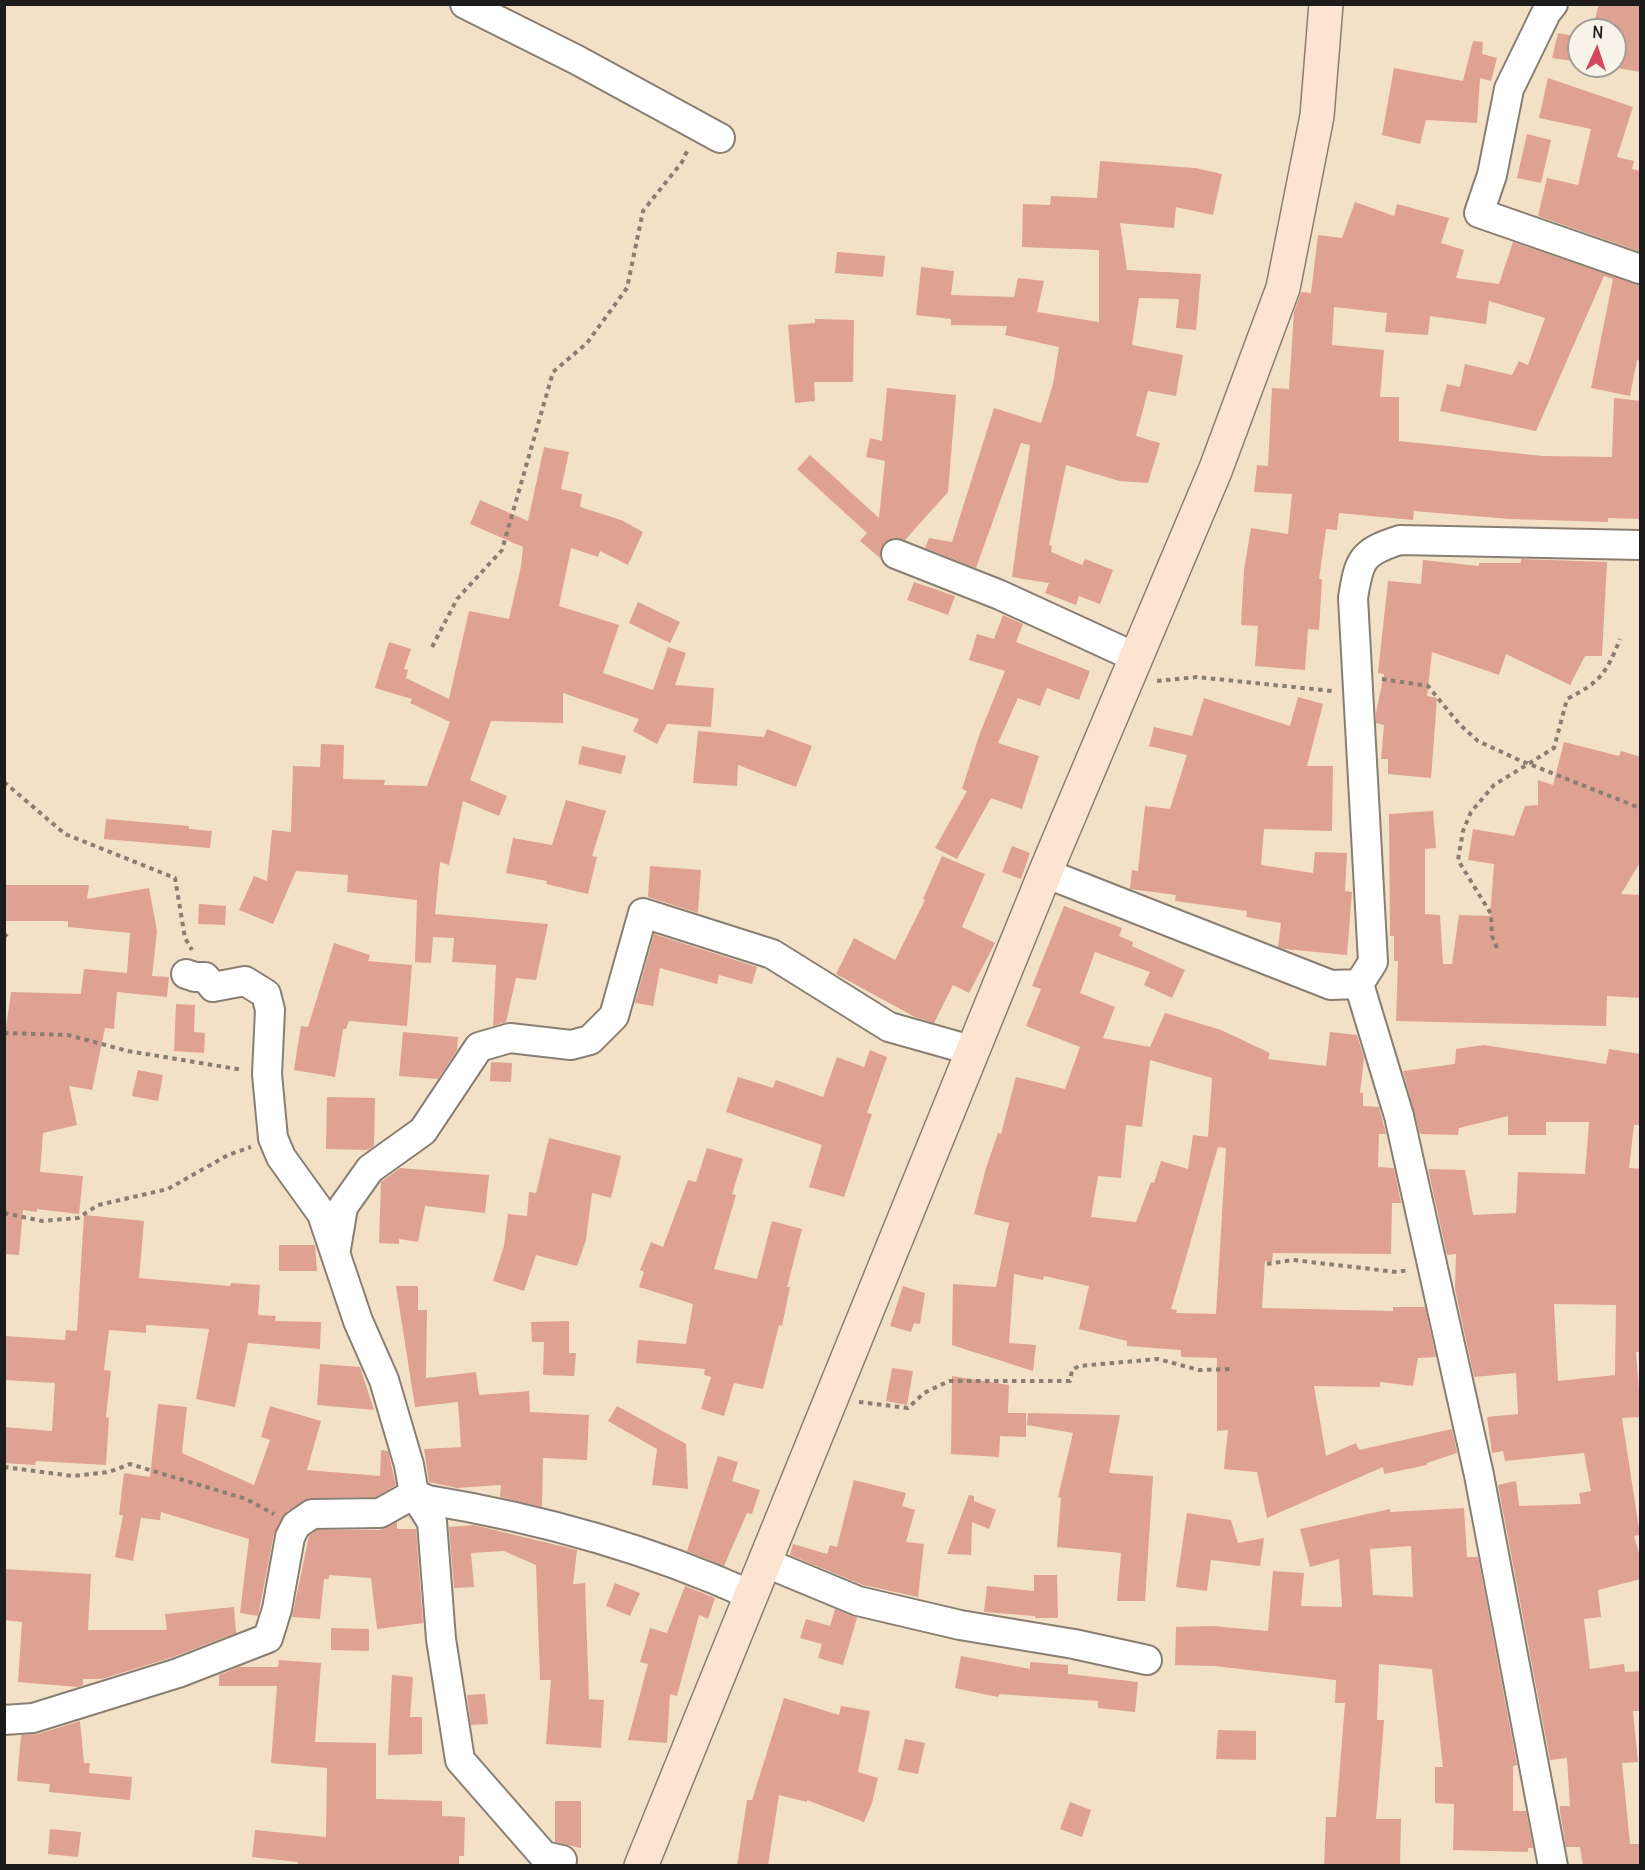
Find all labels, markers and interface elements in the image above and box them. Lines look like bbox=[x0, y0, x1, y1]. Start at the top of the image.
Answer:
north arrow bbox=[1567, 18, 1627, 78]
text: N bbox=[1592, 22, 1604, 42]

